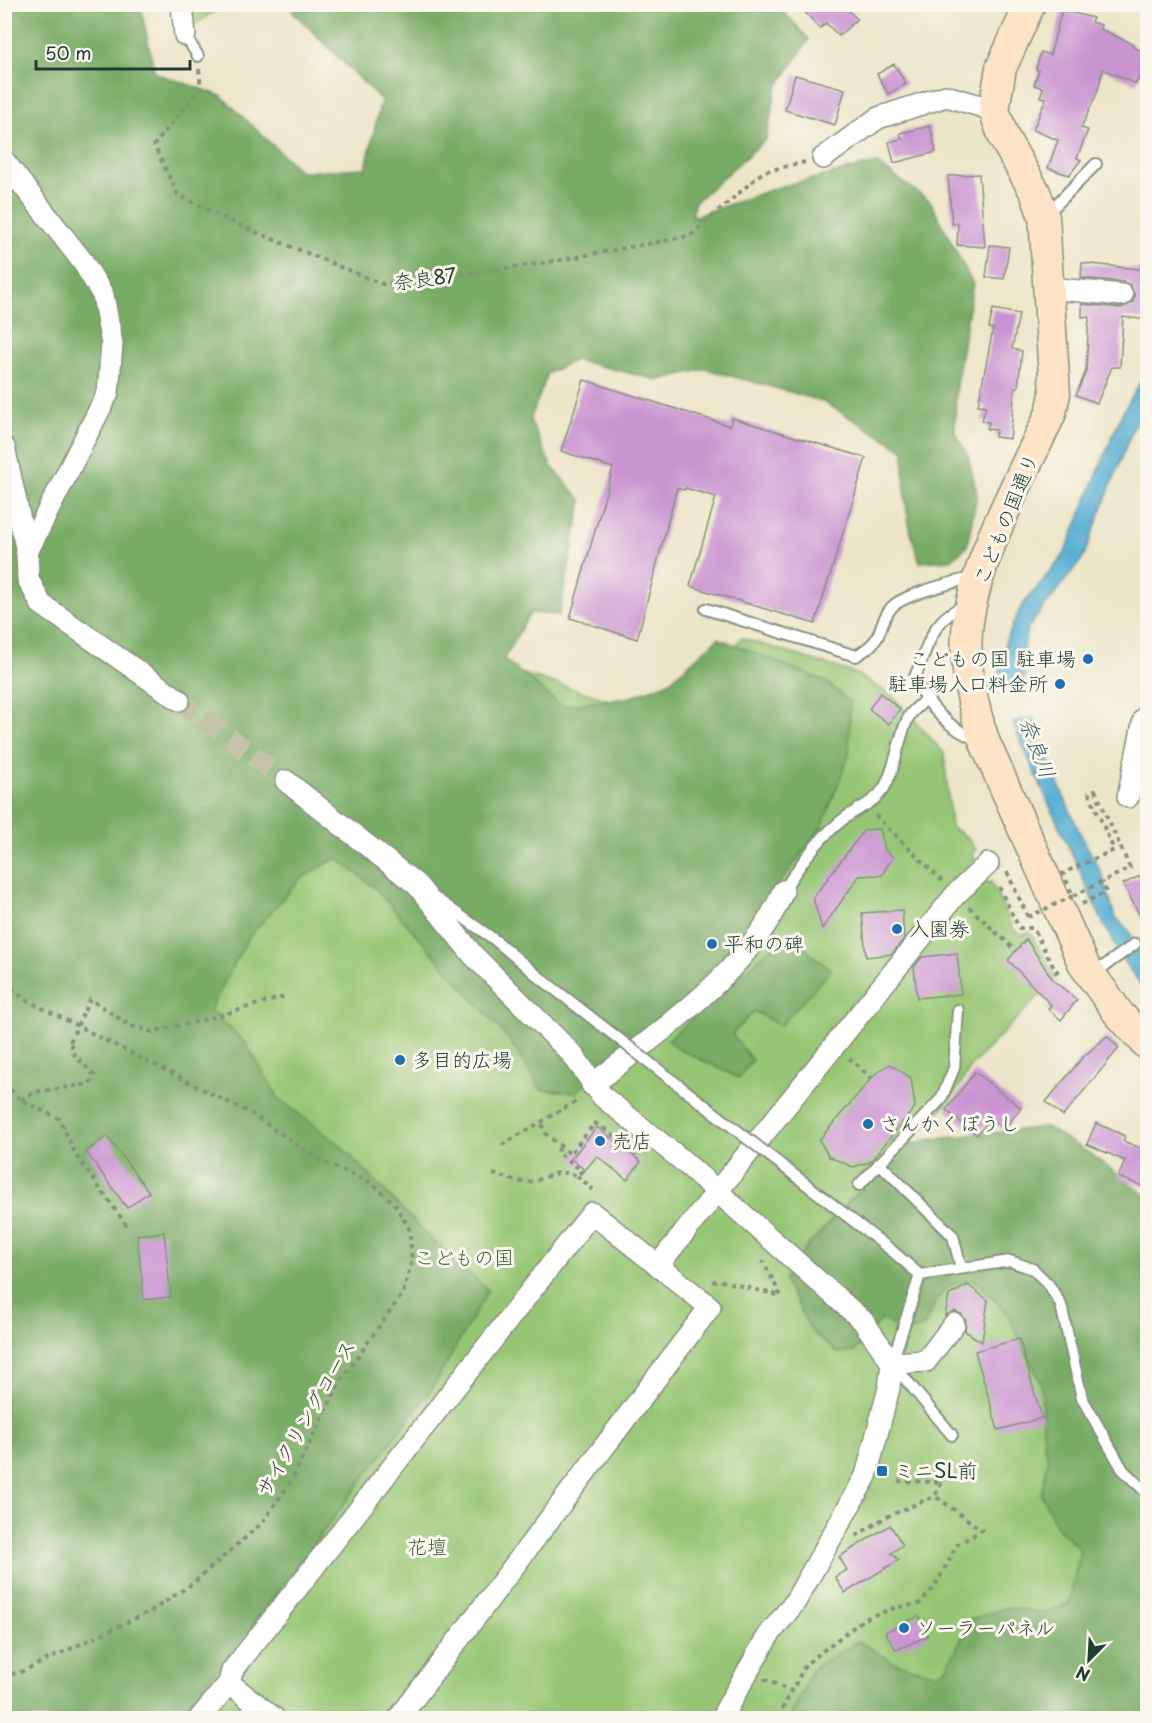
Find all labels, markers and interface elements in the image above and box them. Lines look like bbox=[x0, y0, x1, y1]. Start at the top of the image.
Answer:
scale bar bbox=[36, 33, 190, 71]
text: 50 m bbox=[45, 39, 92, 66]
street label: 奈良87 bbox=[392, 259, 458, 297]
street label: こどもの国通り bbox=[965, 448, 1045, 589]
place label: こどもの国 駐車場 bbox=[910, 643, 1076, 673]
marker: こどもの国 駐車場 bbox=[1081, 652, 1095, 666]
place label: 駐車場入口料金所 bbox=[888, 668, 1048, 698]
marker: 駐車場入口料金所 bbox=[1053, 677, 1067, 691]
water label: 奈良川 bbox=[1013, 712, 1065, 782]
place label: 入園券 bbox=[909, 913, 969, 943]
marker: 入園券 bbox=[890, 922, 904, 936]
place label: 平和の碑 bbox=[724, 928, 804, 958]
marker: 平和の碑 bbox=[705, 937, 719, 951]
place label: 多目的広場 bbox=[412, 1044, 512, 1074]
marker: 多目的広場 bbox=[393, 1053, 407, 1067]
place label: さんかくぼうし bbox=[880, 1108, 1020, 1138]
marker: さんかくぼうし bbox=[861, 1117, 875, 1131]
place label: 売店 bbox=[612, 1125, 652, 1155]
marker: 売店 bbox=[593, 1134, 607, 1148]
park label: こどもの国 bbox=[414, 1242, 514, 1272]
street label: サイクリングコース bbox=[248, 1333, 362, 1502]
place label: ミニSL前 bbox=[894, 1455, 978, 1485]
marker: ミニSL前 bbox=[875, 1464, 889, 1478]
park label: 花壇 bbox=[407, 1531, 447, 1561]
place label: ソーラーパネル bbox=[916, 1612, 1055, 1642]
marker: ソーラーパネル bbox=[897, 1621, 911, 1635]
north arrow bbox=[1059, 1630, 1119, 1690]
text: N bbox=[1072, 1661, 1093, 1688]

